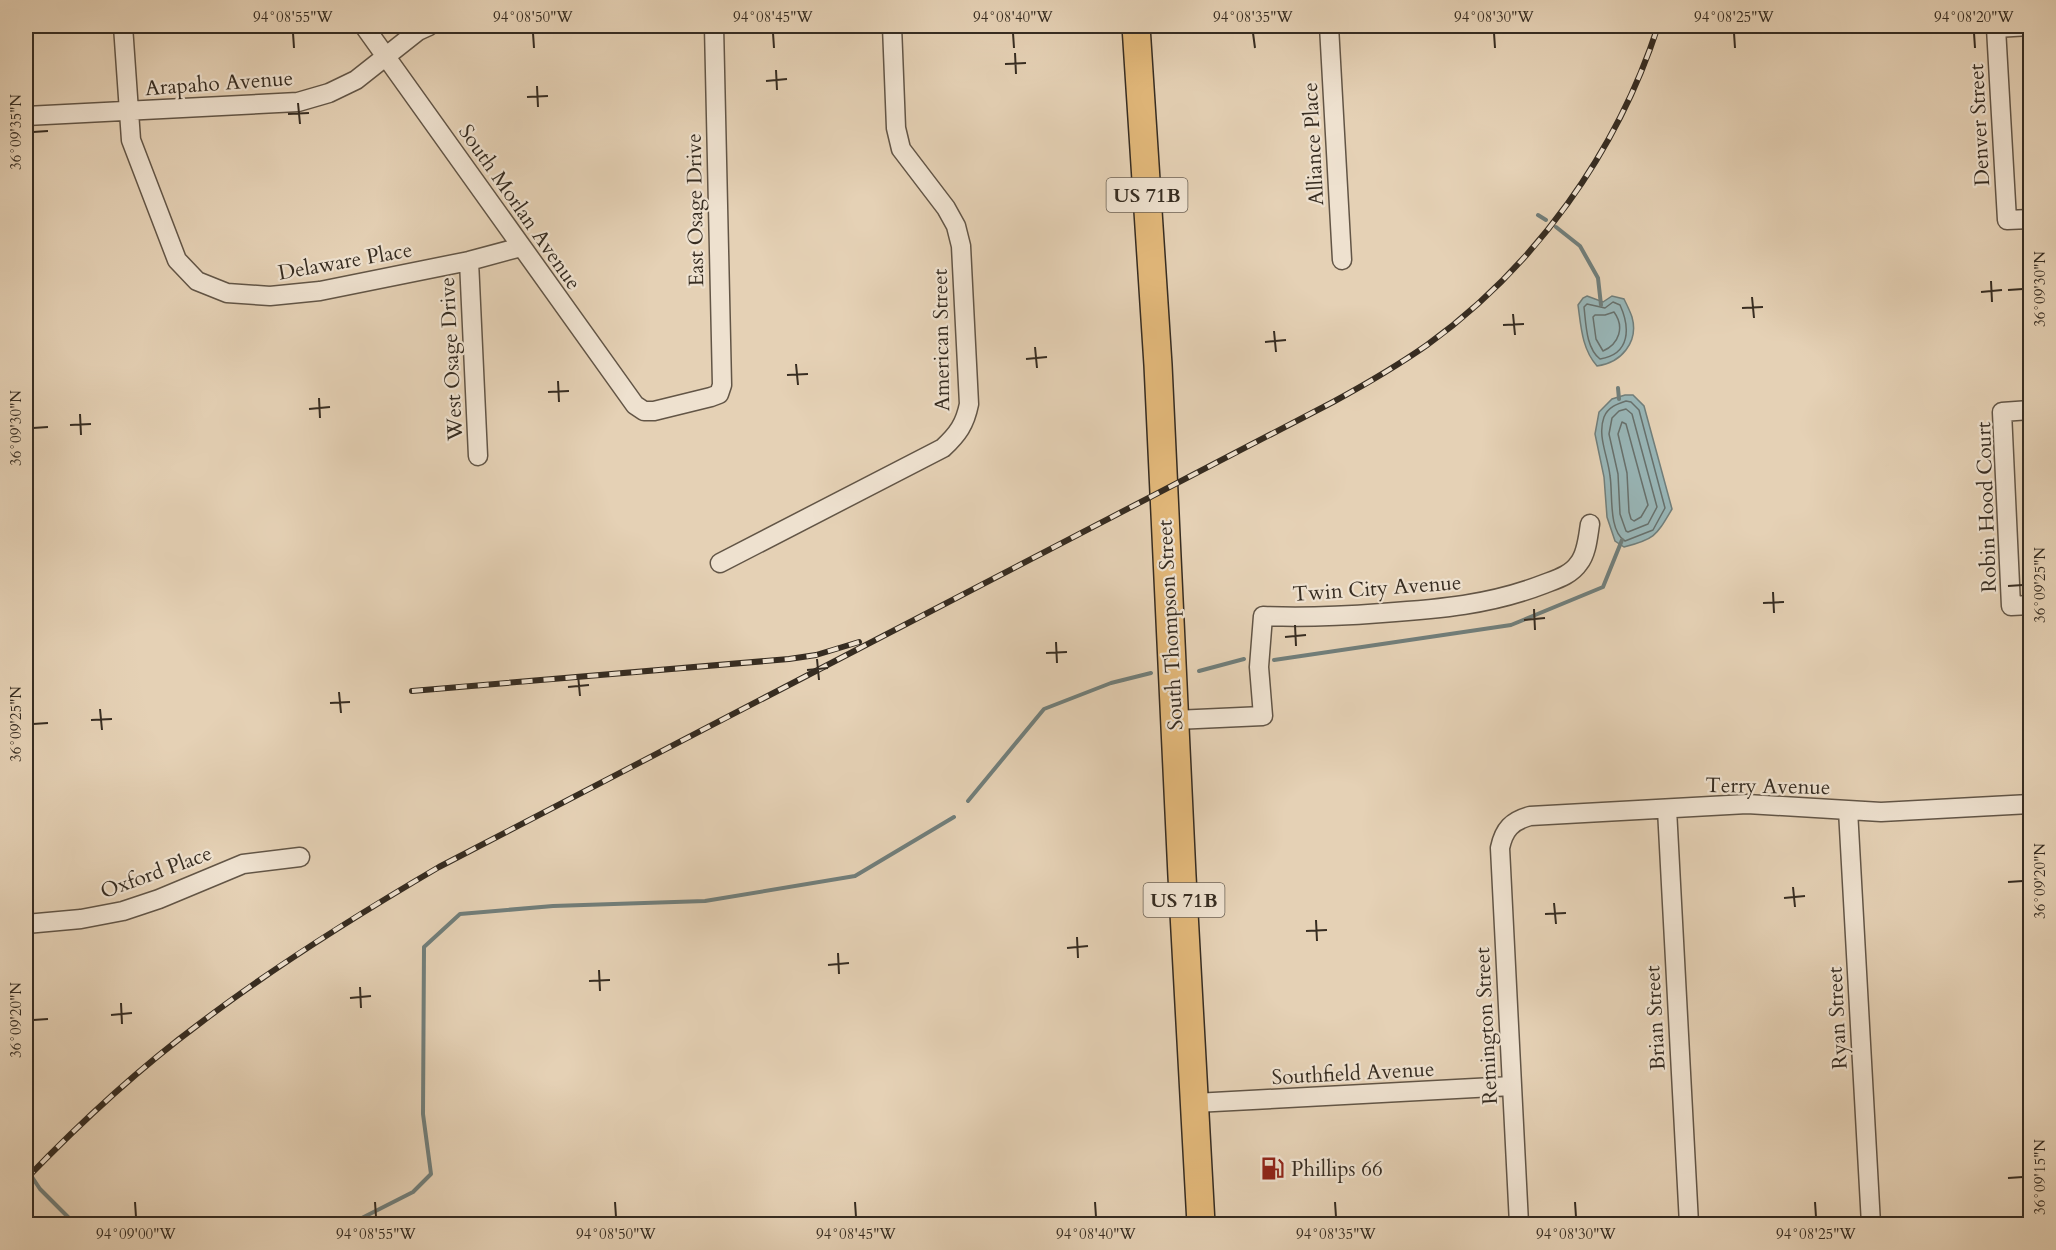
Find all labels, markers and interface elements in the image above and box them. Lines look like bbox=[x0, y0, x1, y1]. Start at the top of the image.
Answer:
text: 94°08'55"W bbox=[253, 7, 333, 27]
text: 94°08'50"W bbox=[493, 7, 573, 27]
text: 94°08'45"W bbox=[733, 7, 813, 27]
text: 94°08'40"W bbox=[973, 7, 1053, 27]
text: 94°08'35"W bbox=[1213, 7, 1293, 27]
text: 94°08'30"W bbox=[1454, 7, 1534, 27]
text: 94°08'25"W bbox=[1694, 7, 1774, 27]
text: 94°08'20"W bbox=[1934, 7, 2014, 27]
street label: Denver Street bbox=[1962, 63, 1997, 187]
street label: Arapaho Avenue bbox=[144, 64, 294, 103]
street label: Alliance Place bbox=[1296, 82, 1331, 206]
text: 36°09'35"N bbox=[6, 94, 26, 170]
street label: South Morlan Avenue bbox=[451, 119, 588, 296]
street label: East Osage Drive bbox=[680, 133, 711, 287]
road number: US 71B bbox=[1106, 178, 1188, 212]
street label: Delaware Place bbox=[276, 235, 414, 288]
text: 36°09'30"N bbox=[2030, 251, 2050, 327]
street label: American Street bbox=[926, 268, 957, 412]
street label: West Osage Drive bbox=[433, 276, 470, 443]
text: 36°09'30"N bbox=[6, 390, 26, 466]
street label: Robin Hood Court bbox=[1969, 421, 2004, 593]
street label: South Thompson Street bbox=[1150, 519, 1190, 731]
text: 36°09'25"N bbox=[2030, 547, 2050, 623]
street label: Twin City Avenue bbox=[1292, 568, 1462, 609]
text: 36°09'25"N bbox=[6, 686, 26, 762]
street label: Terry Avenue bbox=[1705, 771, 1831, 802]
street label: Oxford Place bbox=[96, 839, 216, 906]
text: 36°09'20"N bbox=[2030, 843, 2050, 919]
road number: US 71B bbox=[1144, 883, 1224, 917]
street label: Remington Street bbox=[1468, 946, 1505, 1105]
street label: Brian Street bbox=[1638, 964, 1673, 1071]
street label: Ryan Street bbox=[1820, 966, 1855, 1070]
text: 36°09'20"N bbox=[6, 982, 26, 1058]
street label: Southfield Avenue bbox=[1271, 1055, 1435, 1092]
text: 36°09'15"N bbox=[2030, 1139, 2050, 1215]
place label: Phillips 66 bbox=[1291, 1155, 1383, 1184]
fuel station icon: Phillips 66 bbox=[1260, 1156, 1286, 1182]
text: 94°09'00"W bbox=[96, 1224, 176, 1244]
text: 94°08'55"W bbox=[336, 1224, 416, 1244]
text: 94°08'50"W bbox=[576, 1224, 656, 1244]
text: 94°08'45"W bbox=[816, 1224, 896, 1244]
text: 94°08'40"W bbox=[1056, 1224, 1136, 1244]
text: 94°08'35"W bbox=[1296, 1224, 1376, 1244]
text: 94°08'30"W bbox=[1536, 1224, 1616, 1244]
text: 94°08'25"W bbox=[1776, 1224, 1856, 1244]

